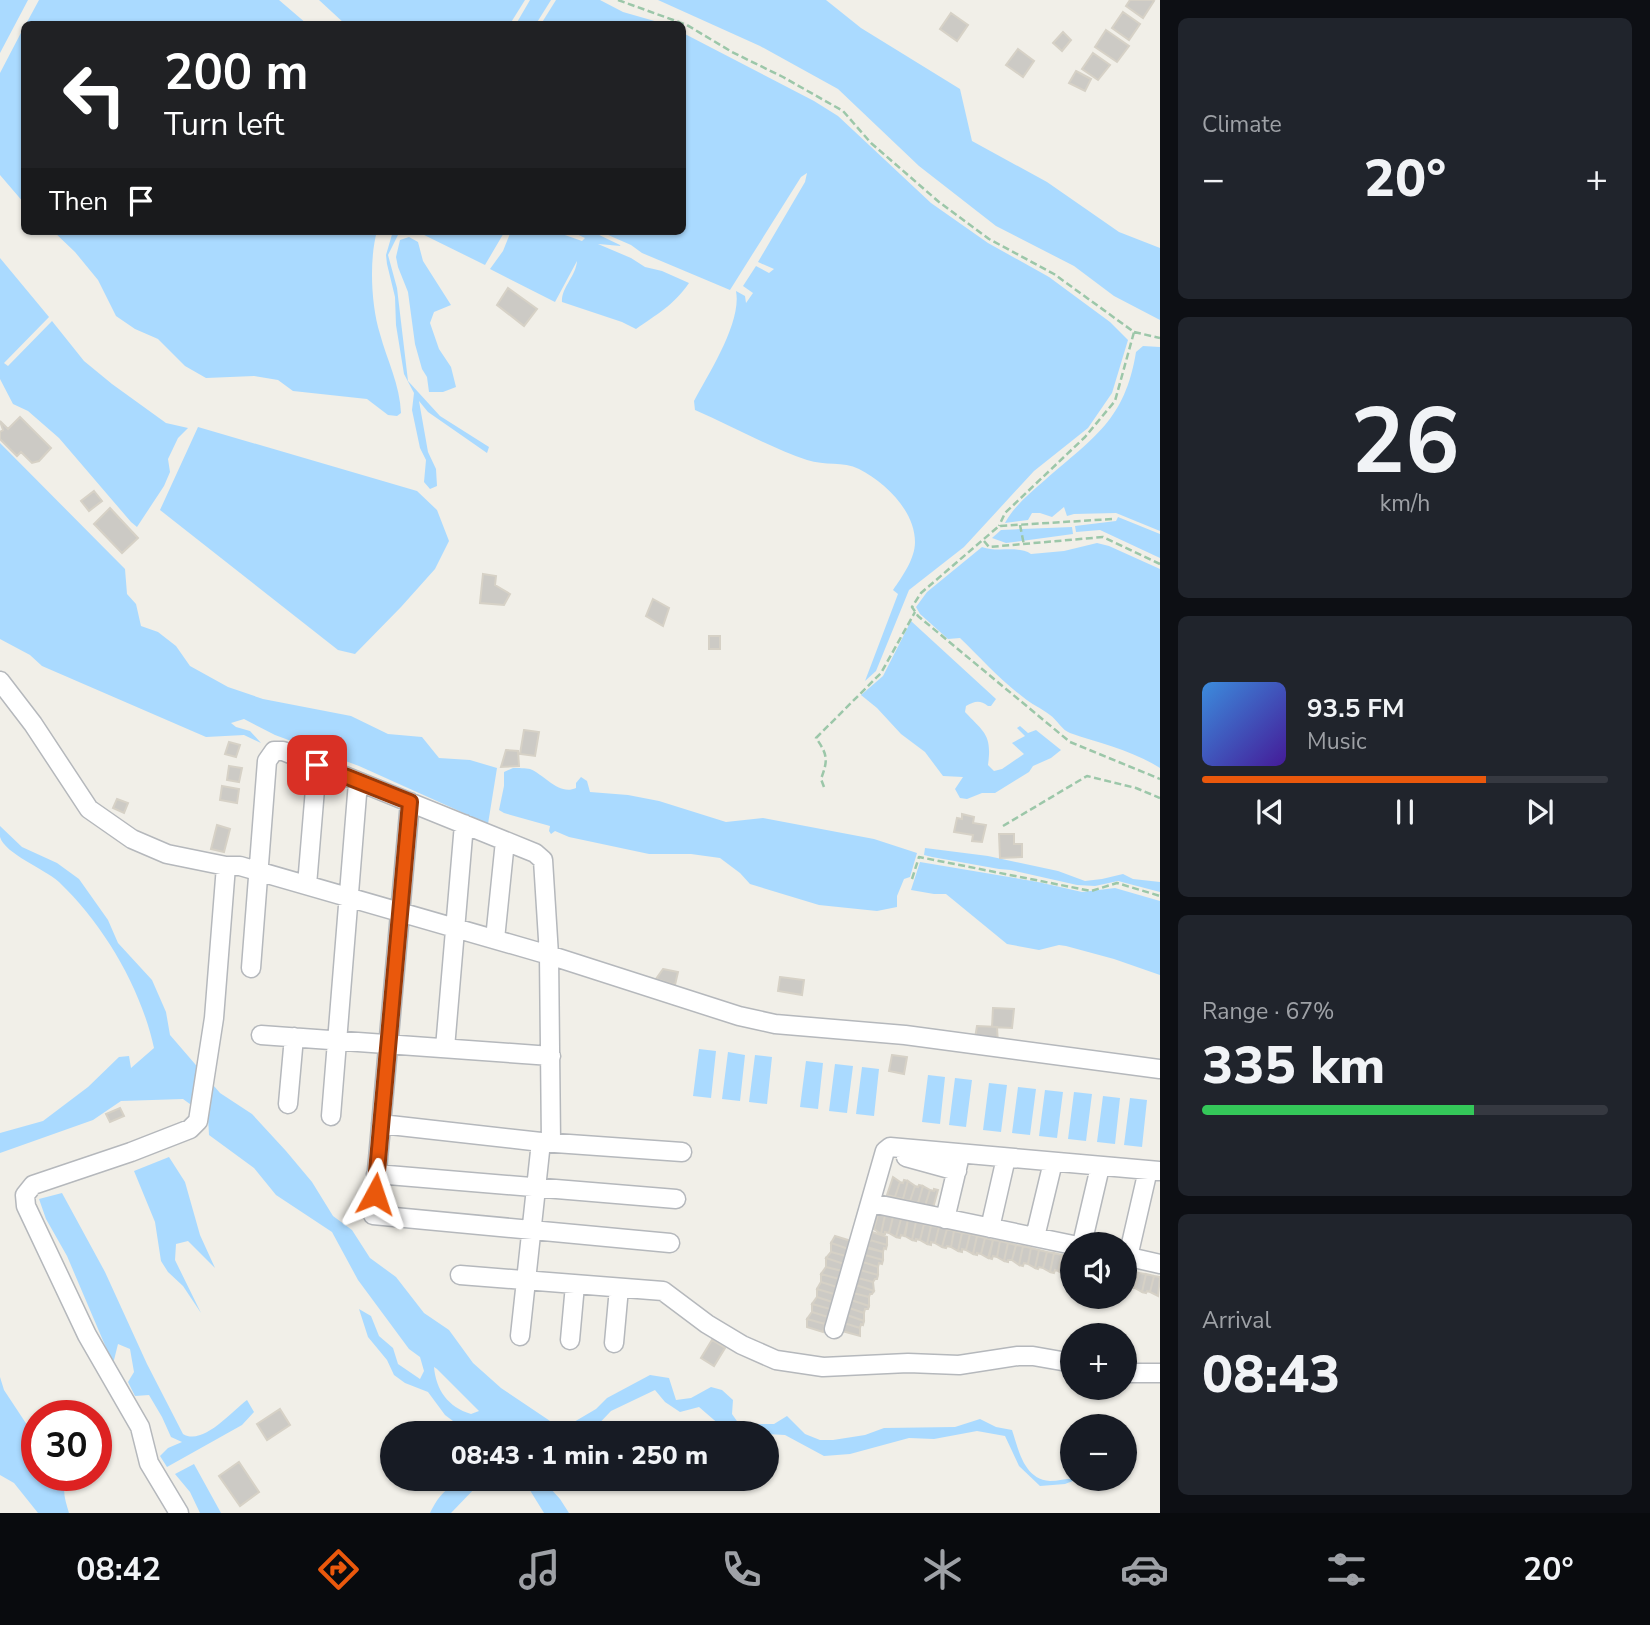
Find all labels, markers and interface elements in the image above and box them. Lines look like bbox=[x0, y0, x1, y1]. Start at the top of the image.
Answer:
text: 200 m bbox=[164, 39, 308, 106]
icon: left bbox=[49, 49, 140, 140]
text: Turn left bbox=[164, 103, 284, 146]
text: Climate bbox=[1202, 109, 1282, 140]
text: 20° bbox=[1364, 143, 1446, 214]
text: − bbox=[1202, 154, 1225, 205]
text: + bbox=[1585, 154, 1608, 205]
icon: arrive bbox=[122, 182, 160, 220]
text: Then bbox=[49, 184, 108, 219]
text: 26 bbox=[1350, 380, 1460, 504]
text: km/h bbox=[1380, 488, 1430, 519]
text: 93.5 FM bbox=[1307, 691, 1404, 726]
text: Music bbox=[1307, 726, 1367, 757]
pin bbox=[287, 735, 347, 795]
icon: arrive bbox=[298, 746, 336, 784]
icon: previous bbox=[1251, 793, 1289, 831]
icon: pause bbox=[1386, 793, 1424, 831]
icon: next bbox=[1521, 793, 1559, 831]
text: Range · 67% bbox=[1202, 996, 1334, 1027]
text: 335 km bbox=[1202, 1030, 1385, 1101]
position arrow bbox=[338, 1157, 412, 1231]
map controls bbox=[1060, 1232, 1137, 1491]
button: sound bbox=[1060, 1232, 1137, 1309]
text: Arrival bbox=[1202, 1305, 1271, 1336]
button: + bbox=[1060, 1323, 1137, 1400]
text: 08:43 bbox=[1202, 1339, 1340, 1410]
speed limit sign: 30 bbox=[21, 1400, 112, 1491]
button: − bbox=[1060, 1414, 1137, 1491]
text: 08:43 · 1 min · 250 m bbox=[451, 1438, 708, 1473]
icon: directions bbox=[314, 1545, 363, 1594]
icon: music bbox=[515, 1545, 564, 1594]
icon: phone bbox=[717, 1545, 766, 1594]
icon: climate bbox=[918, 1545, 967, 1594]
icon: car bbox=[1120, 1545, 1169, 1594]
icon: filters bbox=[1322, 1545, 1371, 1594]
text: 08:42 bbox=[76, 1548, 161, 1591]
text: 20° bbox=[1523, 1548, 1574, 1591]

